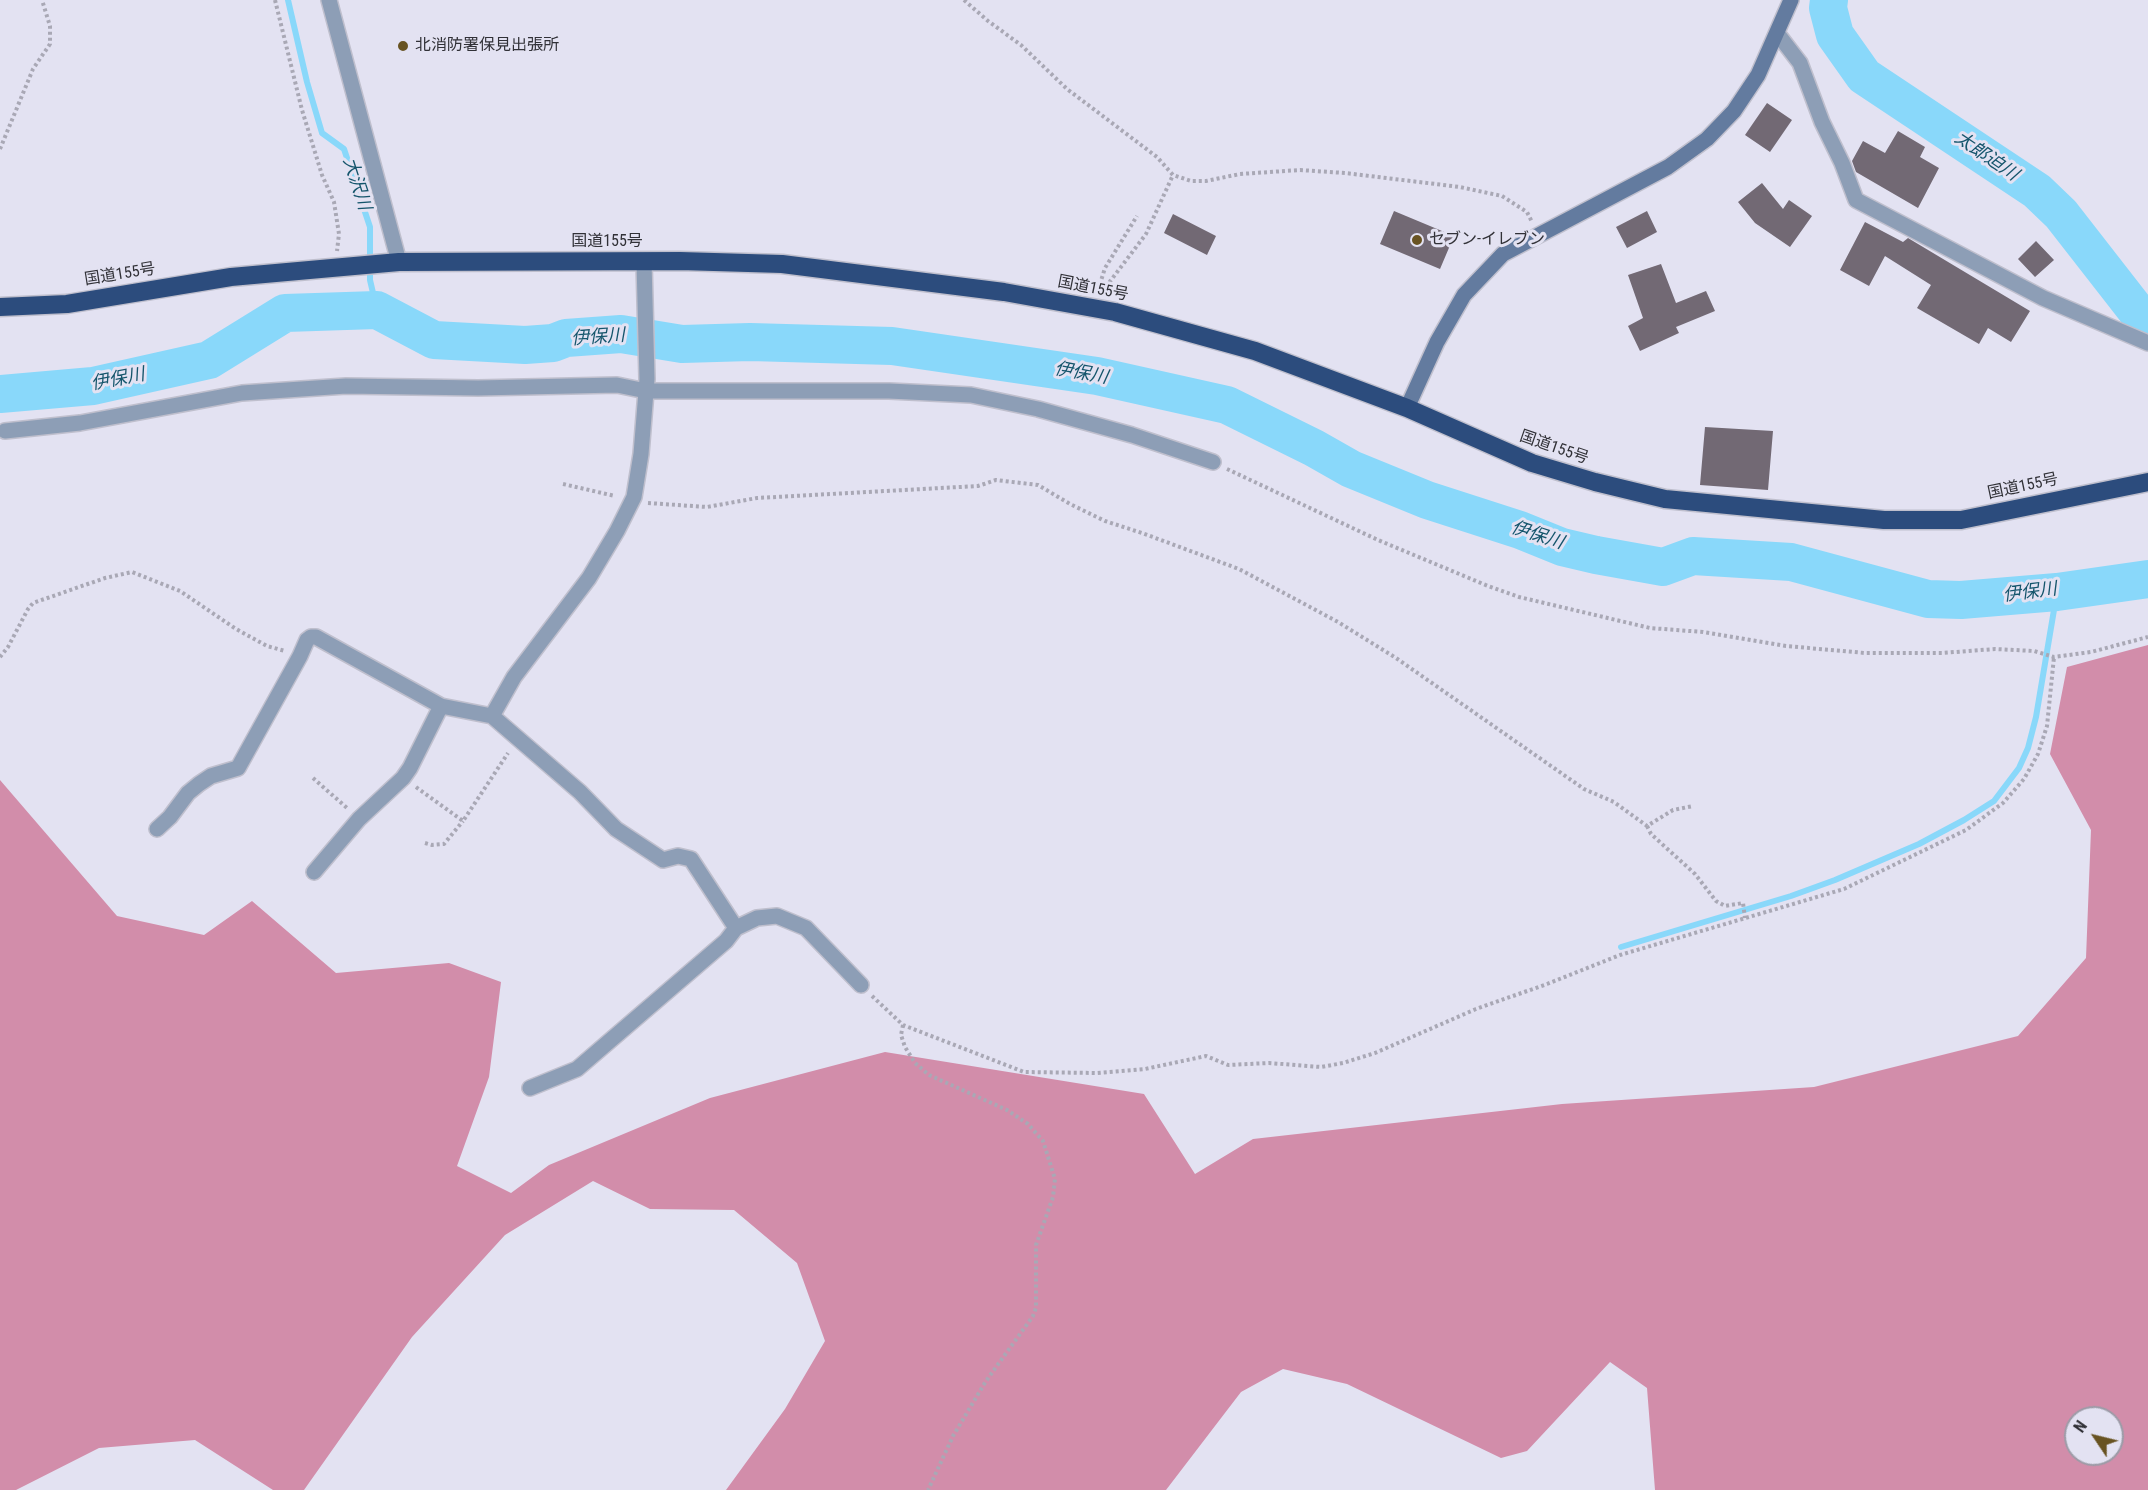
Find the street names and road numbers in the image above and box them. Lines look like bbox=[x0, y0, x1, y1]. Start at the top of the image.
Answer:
street label: 国道155号 bbox=[571, 232, 643, 252]
street label: 国道155号 bbox=[83, 260, 157, 290]
street label: 国道155号 bbox=[1056, 273, 1130, 305]
street label: 国道155号 bbox=[1517, 427, 1591, 469]
street label: 国道155号 bbox=[1986, 470, 2060, 504]

